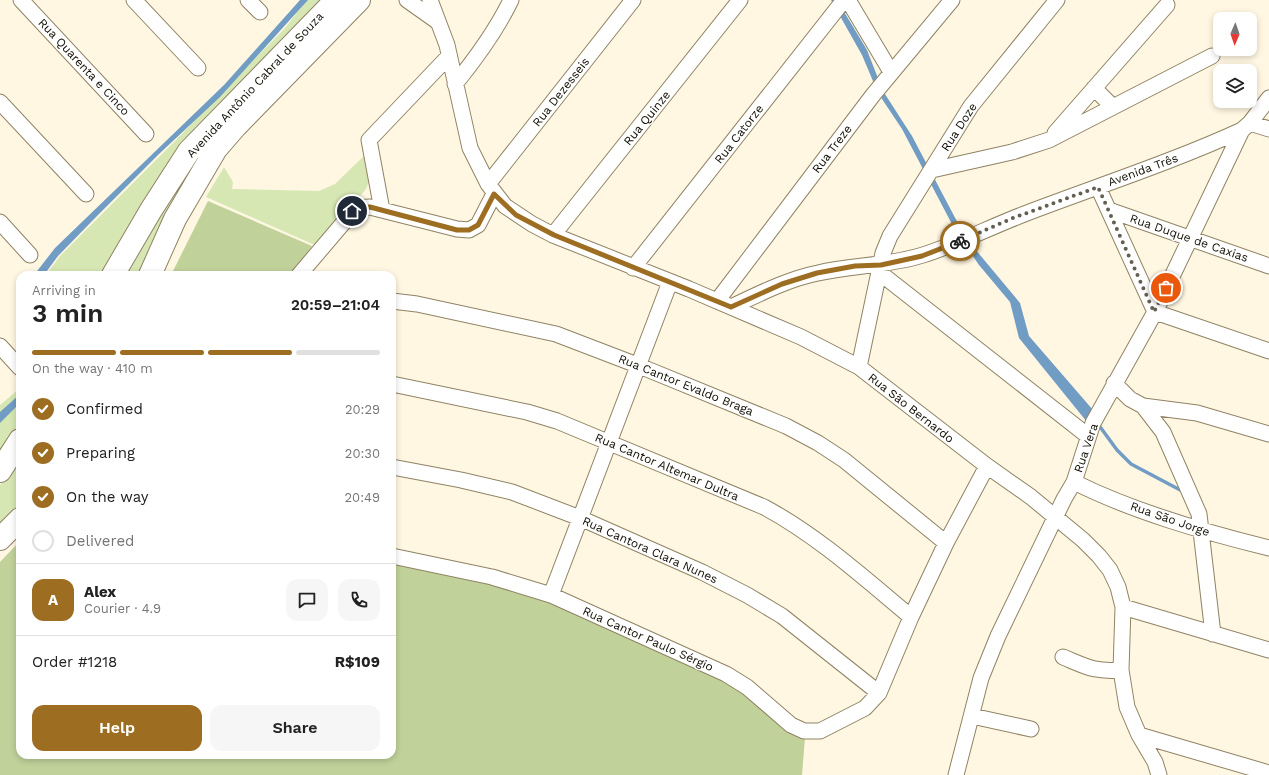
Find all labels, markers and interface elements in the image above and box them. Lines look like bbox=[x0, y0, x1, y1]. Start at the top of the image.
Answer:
street label: Avenida Antônio Cabral de Souza bbox=[184, 9, 326, 161]
north arrow bbox=[1213, 12, 1257, 56]
map controls bbox=[1213, 12, 1257, 108]
street label: Rua Quarenta e Cinco bbox=[35, 16, 133, 118]
street label: Rua Dezesseis bbox=[530, 55, 592, 129]
button: layers bbox=[1213, 64, 1257, 108]
street label: Rua Quinze bbox=[621, 88, 673, 148]
street label: Rua Doze bbox=[938, 100, 980, 154]
street label: Rua Catorze bbox=[712, 102, 766, 166]
street label: Rua Treze bbox=[809, 122, 855, 176]
street label: Avenida Três bbox=[1106, 151, 1180, 189]
pin bbox=[335, 194, 369, 228]
icon: home bbox=[341, 200, 363, 222]
street label: Rua Duque de Caxias bbox=[1128, 211, 1250, 265]
courier bbox=[940, 221, 980, 261]
icon: bike bbox=[949, 230, 971, 252]
pin bbox=[1149, 271, 1183, 305]
icon: bag bbox=[1155, 277, 1177, 299]
text: Arriving in bbox=[32, 283, 96, 298]
text: 20:59–21:04 bbox=[291, 296, 380, 314]
text: 3 min bbox=[32, 298, 103, 328]
street label: Rua Cantor Evaldo Braga bbox=[616, 351, 756, 419]
text: On the way · 410 m bbox=[32, 361, 153, 376]
street label: Rua São Bernardo bbox=[865, 370, 957, 446]
icon: check bbox=[32, 398, 54, 420]
text: Confirmed bbox=[66, 400, 143, 418]
text: 20:29 bbox=[345, 402, 380, 417]
street label: Rua Vera bbox=[1071, 421, 1101, 474]
street label: Rua Cantor Altemar Dultra bbox=[593, 430, 741, 504]
icon: check bbox=[32, 442, 54, 464]
text: Preparing bbox=[66, 444, 135, 462]
text: 20:30 bbox=[345, 446, 380, 461]
icon: check bbox=[32, 486, 54, 508]
text: On the way bbox=[66, 488, 148, 506]
text: 20:49 bbox=[345, 490, 380, 505]
street label: Rua São Jorge bbox=[1128, 499, 1212, 539]
street label: Rua Cantora Clara Nunes bbox=[580, 514, 720, 586]
text: Delivered bbox=[66, 532, 134, 550]
button: chat bbox=[286, 579, 328, 621]
button: phone bbox=[338, 579, 380, 621]
text: Alex bbox=[84, 583, 116, 601]
text: A bbox=[48, 591, 58, 609]
text: Courier · 4.9 bbox=[84, 601, 161, 616]
street label: Rua Cantor Paulo Sérgio bbox=[580, 604, 716, 674]
text: Order #1218 bbox=[32, 653, 117, 671]
text: R$109 bbox=[335, 653, 380, 671]
button: Help bbox=[32, 705, 202, 751]
button: Share bbox=[210, 705, 380, 751]

